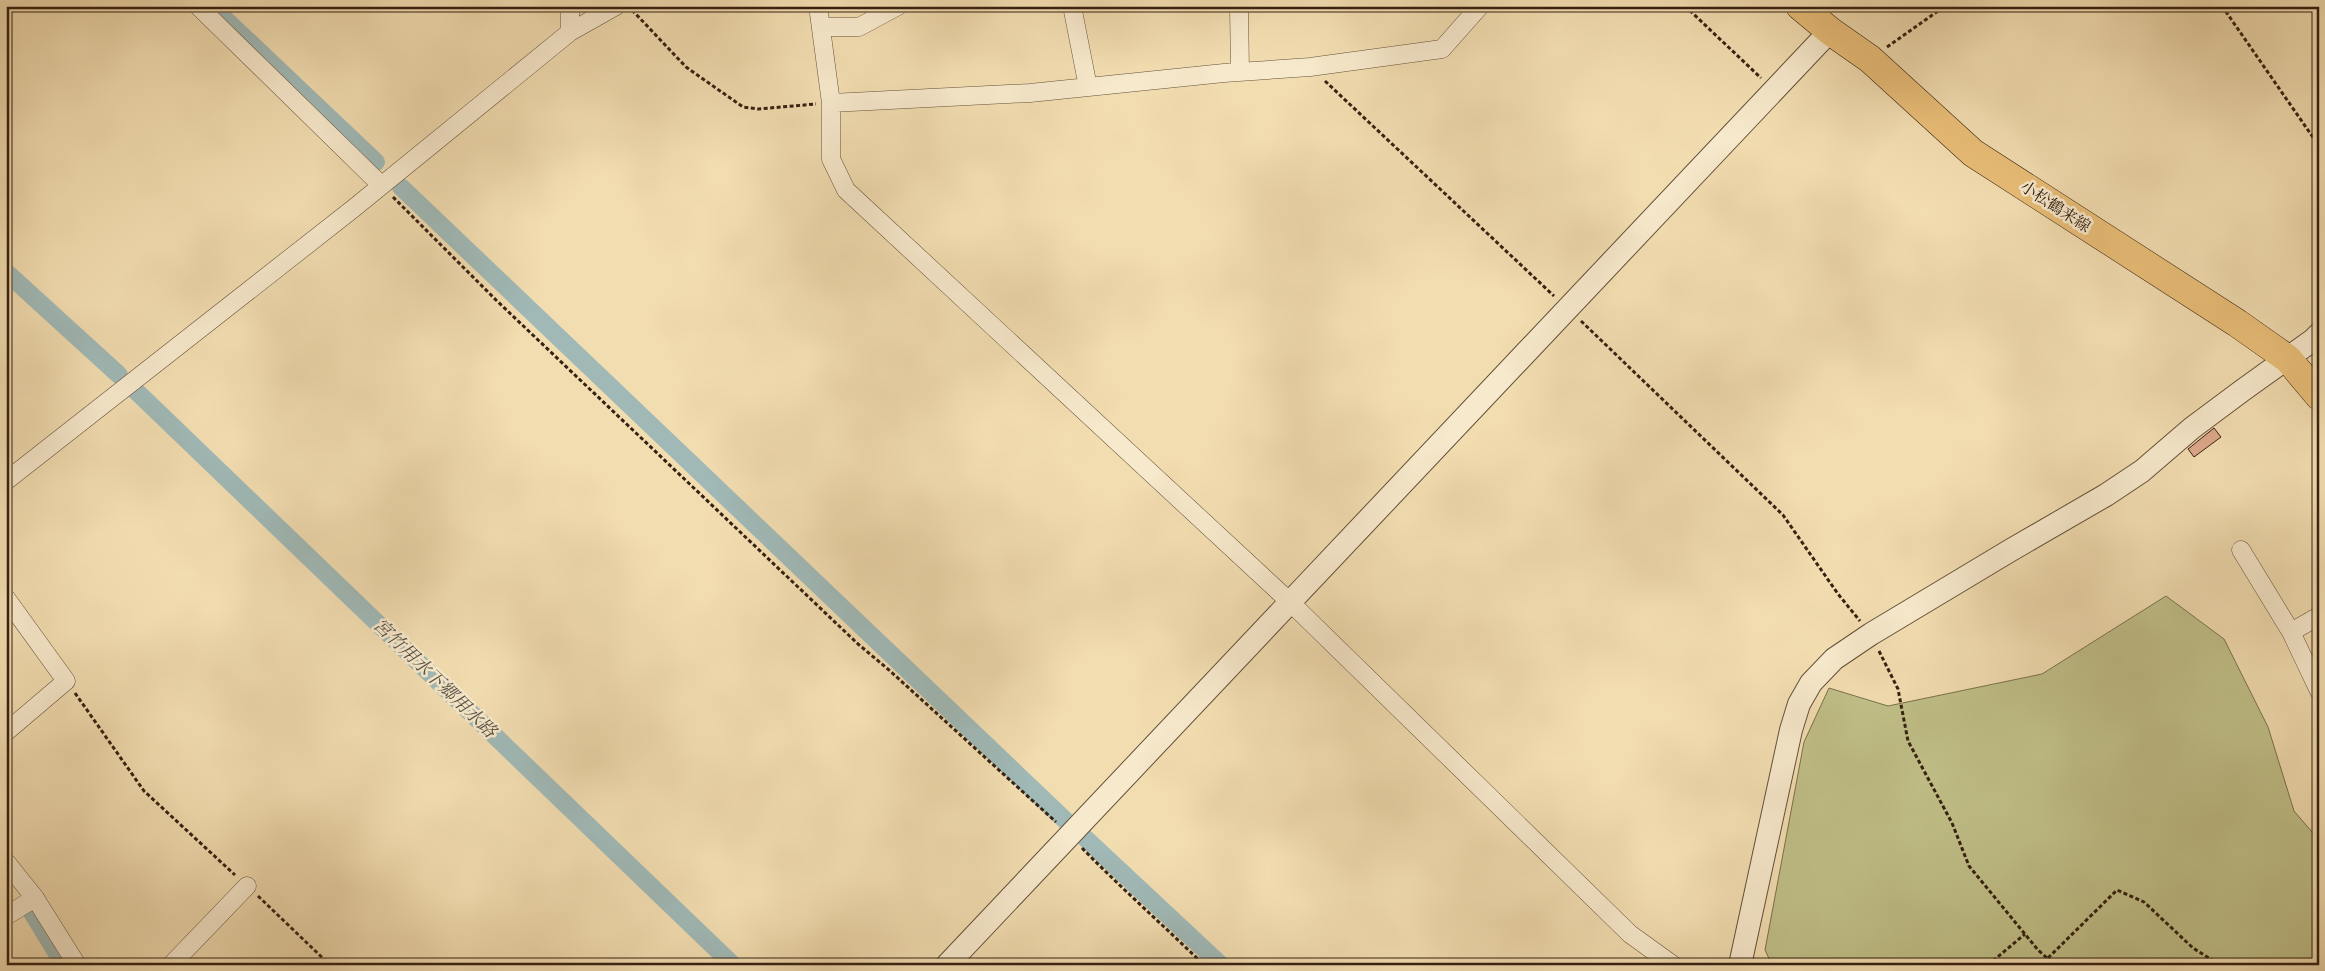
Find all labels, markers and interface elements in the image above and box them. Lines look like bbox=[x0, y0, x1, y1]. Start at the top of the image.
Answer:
street label: 小松鶴来線 bbox=[2016, 176, 2095, 238]
water label: 宮竹用水下郷用水路 bbox=[368, 613, 503, 745]

